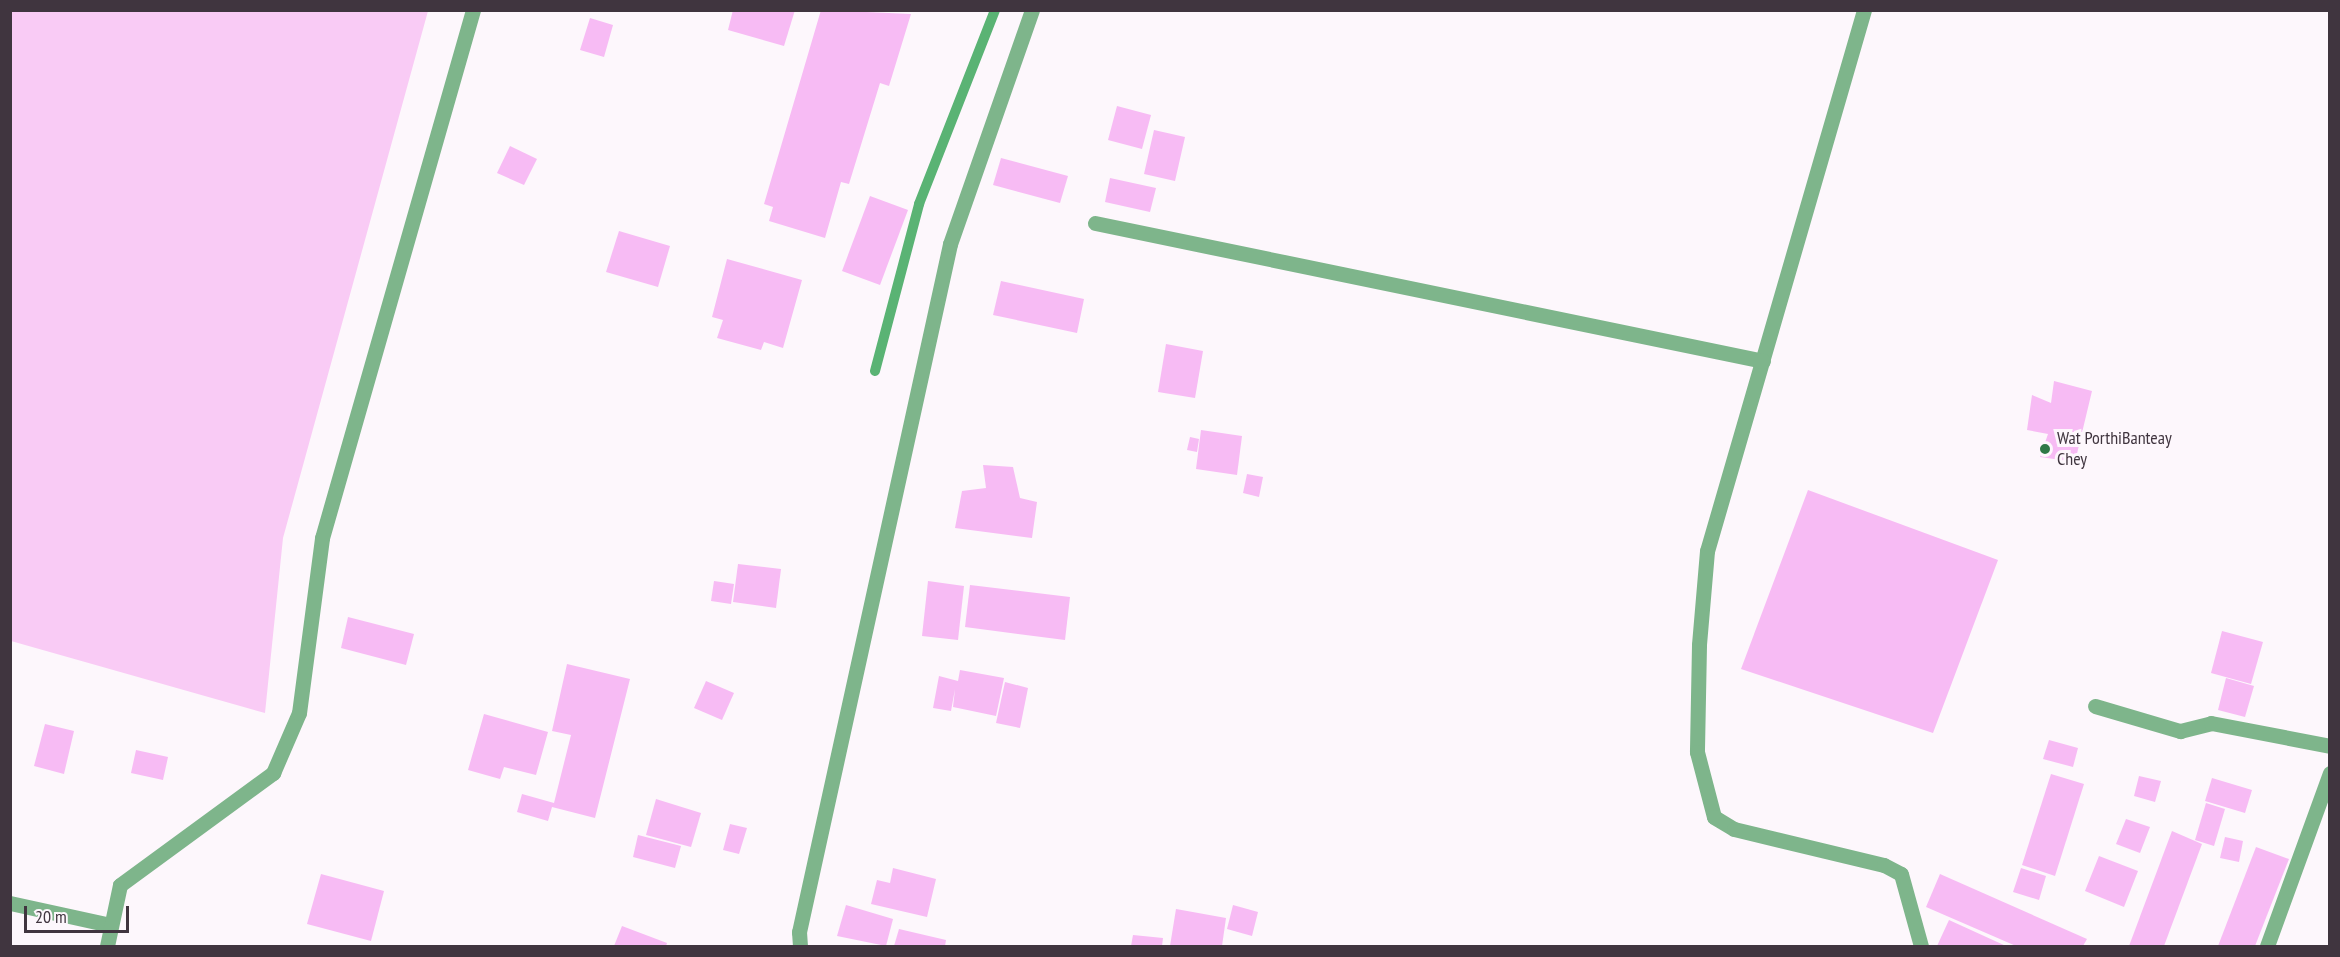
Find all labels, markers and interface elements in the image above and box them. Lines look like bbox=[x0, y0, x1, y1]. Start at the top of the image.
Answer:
place label: Wat PorthiBanteay Chey bbox=[2057, 428, 2172, 470]
marker: Wat PorthiBanteay Chey bbox=[2038, 442, 2052, 456]
scale bar bbox=[27, 894, 132, 932]
text: 20 m bbox=[35, 905, 67, 928]

